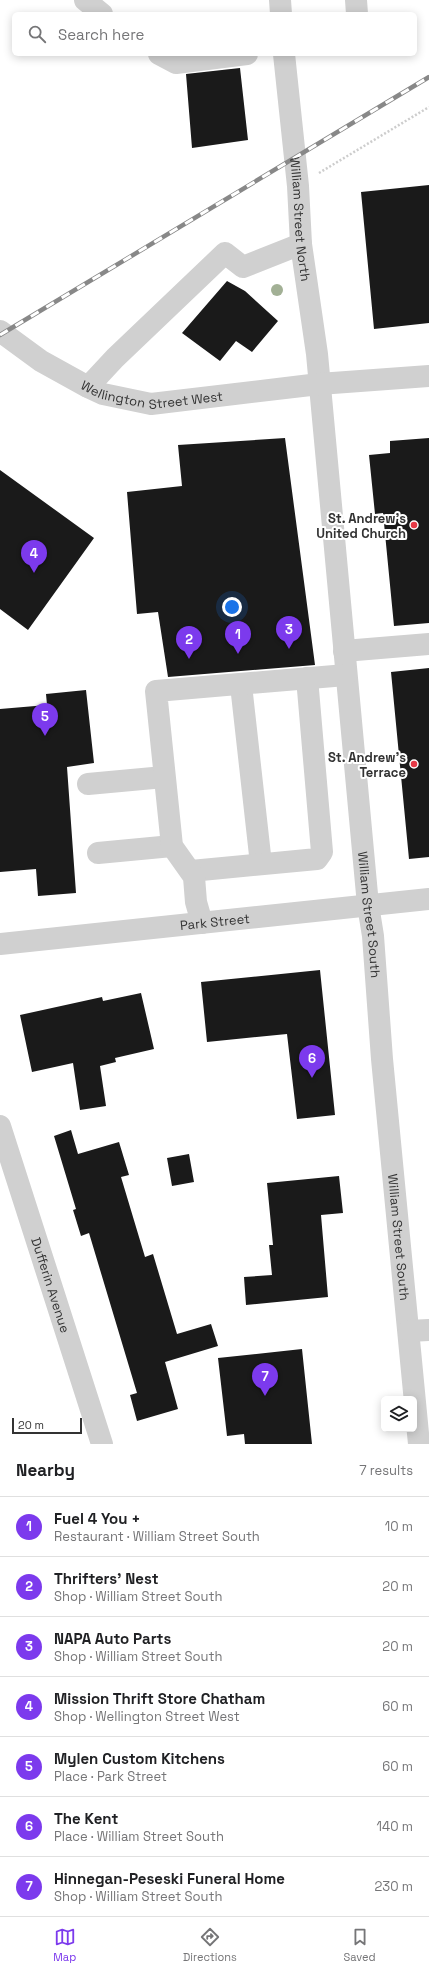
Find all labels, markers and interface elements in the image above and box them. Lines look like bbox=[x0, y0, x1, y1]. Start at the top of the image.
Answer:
search box bbox=[12, 12, 417, 56]
icon: search bbox=[26, 23, 48, 45]
text: Search here bbox=[58, 25, 144, 44]
street label: William Street North bbox=[286, 156, 315, 282]
street label: Wellington Street West bbox=[78, 376, 224, 413]
place label: St. Andrew's United Church bbox=[316, 510, 406, 542]
marker: St. Andrew's United Church bbox=[409, 520, 419, 530]
pin: 4 bbox=[21, 540, 47, 573]
your location bbox=[222, 597, 242, 617]
pin: 3 bbox=[276, 616, 302, 649]
pin: 1 bbox=[225, 621, 251, 654]
pin: 2 bbox=[176, 626, 202, 659]
pin: 5 bbox=[32, 703, 58, 736]
place label: St. Andrew's Terrace bbox=[328, 749, 406, 781]
marker: St. Andrew's Terrace bbox=[409, 759, 419, 769]
street label: William Street South bbox=[355, 850, 385, 978]
street label: Park Street bbox=[179, 909, 251, 934]
pin: 6 bbox=[299, 1045, 325, 1078]
street label: William Street South bbox=[385, 1173, 414, 1301]
street label: Dufferin Avenue bbox=[28, 1235, 74, 1335]
pin: 7 bbox=[252, 1363, 278, 1396]
map controls bbox=[381, 1396, 417, 1432]
button: layers bbox=[381, 1396, 417, 1432]
scale bar bbox=[12, 1416, 82, 1435]
text: 20 m bbox=[18, 1418, 44, 1432]
text: Nearby bbox=[16, 1459, 75, 1481]
text: 7 results bbox=[359, 1462, 413, 1479]
text: Fuel 4 You + bbox=[54, 1509, 140, 1528]
text: 1 bbox=[26, 1518, 32, 1535]
text: 10 m bbox=[385, 1518, 413, 1535]
text: Restaurant · William Street South bbox=[54, 1528, 260, 1545]
text: Thrifters' Nest bbox=[54, 1569, 159, 1588]
text: 2 bbox=[25, 1578, 33, 1595]
text: 20 m bbox=[382, 1578, 413, 1595]
text: Shop · William Street South bbox=[54, 1588, 222, 1605]
text: NAPA Auto Parts bbox=[54, 1629, 171, 1648]
text: 3 bbox=[25, 1638, 33, 1655]
text: 20 m bbox=[382, 1638, 413, 1655]
text: Shop · William Street South bbox=[54, 1648, 222, 1665]
text: Mission Thrift Store Chatham bbox=[54, 1689, 265, 1708]
text: 4 bbox=[25, 1698, 33, 1715]
text: 60 m bbox=[382, 1698, 413, 1715]
text: Shop · Wellington Street West bbox=[54, 1708, 240, 1725]
text: Mylen Custom Kitchens bbox=[54, 1749, 225, 1768]
text: 5 bbox=[25, 1758, 33, 1775]
text: 60 m bbox=[382, 1758, 413, 1775]
text: Place · Park Street bbox=[54, 1768, 167, 1785]
text: The Kent bbox=[54, 1809, 118, 1828]
text: 6 bbox=[25, 1818, 33, 1835]
text: 140 m bbox=[377, 1818, 413, 1835]
text: Place · William Street South bbox=[54, 1828, 224, 1845]
text: Hinnegan-Peseski Funeral Home bbox=[54, 1869, 285, 1888]
text: 7 bbox=[25, 1878, 33, 1895]
text: 230 m bbox=[375, 1878, 413, 1895]
text: Shop · William Street South bbox=[54, 1888, 222, 1905]
tab: Map bbox=[53, 1926, 76, 1964]
tab: Directions bbox=[183, 1926, 237, 1964]
tab: Saved bbox=[344, 1926, 376, 1964]

